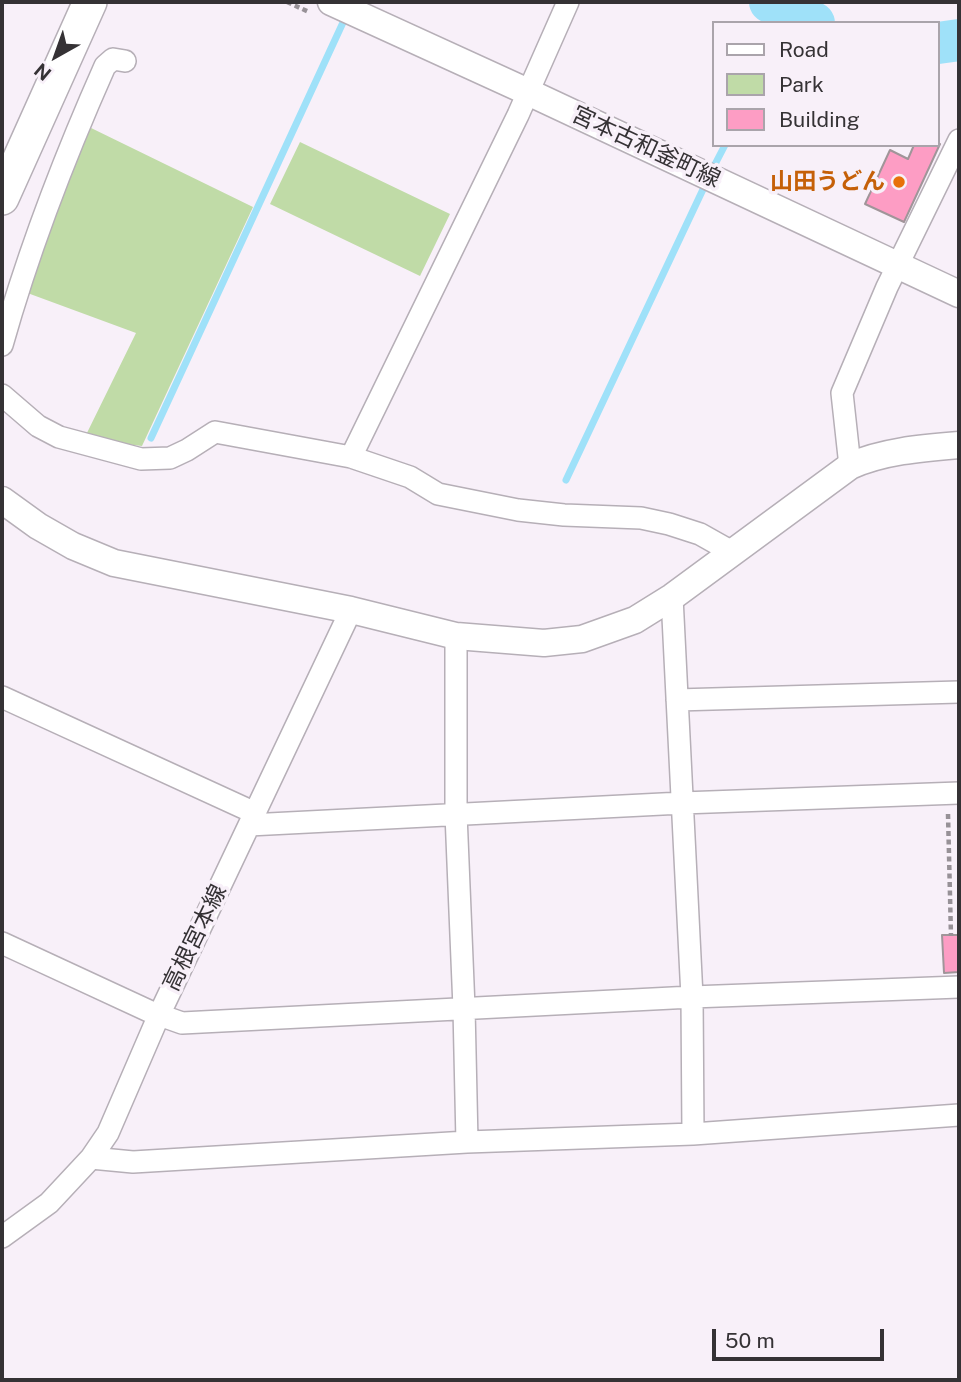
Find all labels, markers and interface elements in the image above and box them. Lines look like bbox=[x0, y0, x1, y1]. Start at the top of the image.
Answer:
north arrow bbox=[21, 21, 91, 91]
legend bbox=[712, 21, 940, 147]
text: Road bbox=[779, 37, 829, 62]
text: N bbox=[30, 59, 55, 85]
text: Park bbox=[779, 72, 824, 97]
street label: 宮本古和釜町線 bbox=[567, 100, 725, 194]
text: Building bbox=[779, 107, 860, 132]
place label: 山田うどん bbox=[770, 168, 885, 196]
marker: 山田うどん bbox=[891, 174, 907, 190]
street label: 高根宮本線 bbox=[157, 880, 233, 996]
scale bar bbox=[716, 1316, 888, 1360]
text: 50 m bbox=[725, 1328, 775, 1353]

